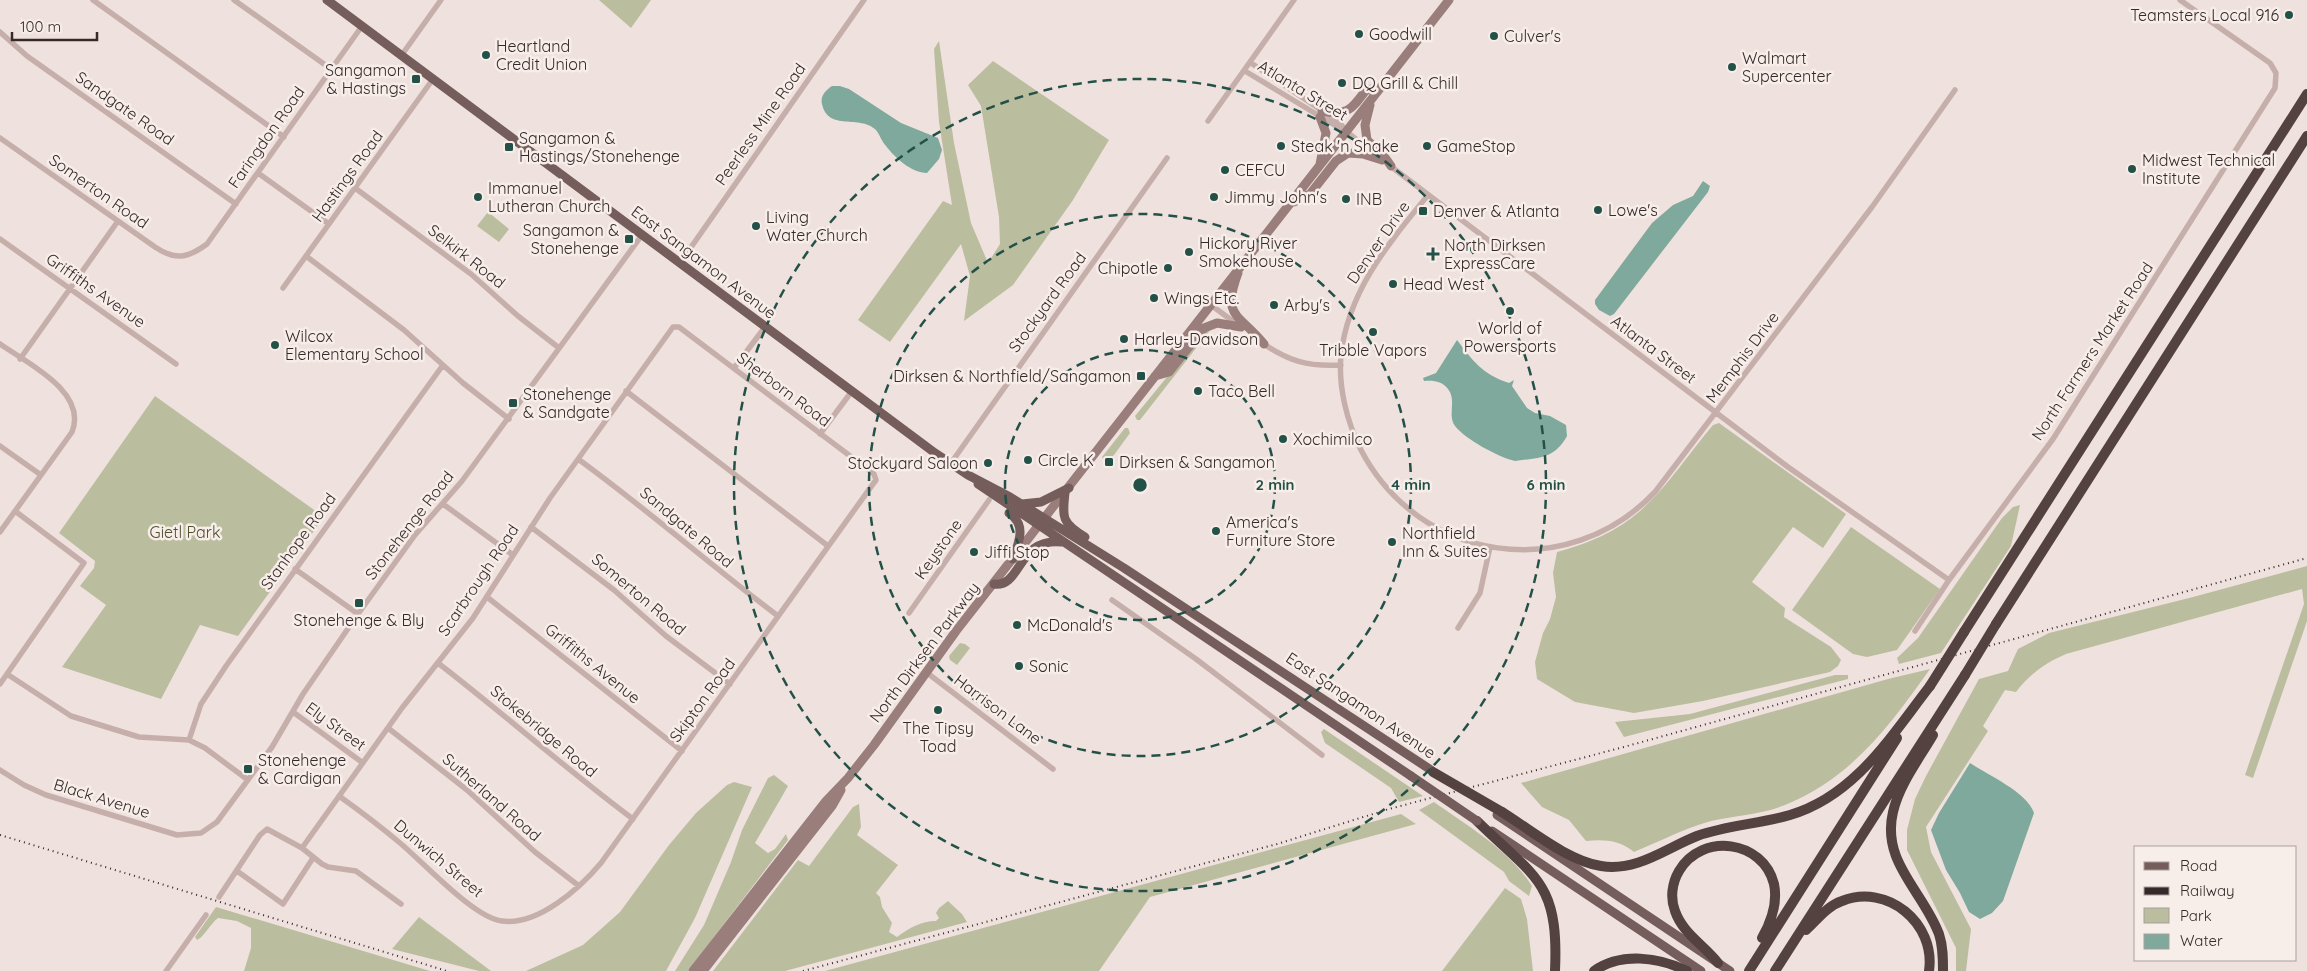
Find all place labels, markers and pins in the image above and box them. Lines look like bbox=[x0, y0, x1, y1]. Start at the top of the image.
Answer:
place label: Teamsters Local 916 bbox=[2130, 5, 2279, 25]
marker: Teamsters Local 916 bbox=[2283, 9, 2295, 21]
place label: Goodwill bbox=[1369, 24, 1432, 44]
place label: Culver's bbox=[1504, 26, 1561, 46]
marker: Goodwill bbox=[1353, 28, 1365, 40]
marker: Culver's bbox=[1488, 30, 1500, 42]
place label: Heartland Credit Union bbox=[496, 36, 587, 74]
place label: Walmart Supercenter bbox=[1742, 48, 1832, 86]
marker: Heartland Credit Union bbox=[480, 49, 492, 61]
place label: Sangamon & Hastings bbox=[325, 60, 406, 98]
marker: Walmart Supercenter bbox=[1726, 61, 1738, 73]
marker: Sangamon & Hastings bbox=[410, 73, 422, 85]
place label: DQ Grill & Chill bbox=[1352, 73, 1458, 93]
marker: DQ Grill & Chill bbox=[1336, 77, 1348, 89]
place label: Sangamon & Hastings/Stonehenge bbox=[519, 128, 680, 166]
place label: Steak 'n Shake bbox=[1291, 136, 1399, 156]
place label: GameStop bbox=[1437, 136, 1515, 156]
marker: Steak 'n Shake bbox=[1275, 140, 1287, 152]
marker: GameStop bbox=[1421, 140, 1433, 152]
marker: Sangamon & Hastings/Stonehenge bbox=[503, 141, 515, 153]
place label: Midwest Technical Institute bbox=[2142, 150, 2275, 188]
place label: CEFCU bbox=[1235, 160, 1285, 180]
marker: Midwest Technical Institute bbox=[2126, 163, 2138, 175]
marker: CEFCU bbox=[1219, 164, 1231, 176]
place label: Immanuel Lutheran Church bbox=[488, 178, 610, 216]
place label: Jimmy John's bbox=[1224, 187, 1327, 207]
place label: INB bbox=[1356, 189, 1382, 209]
marker: Immanuel Lutheran Church bbox=[472, 191, 484, 203]
marker: Jimmy John's bbox=[1208, 191, 1220, 203]
marker: INB bbox=[1340, 193, 1352, 205]
place label: Lowe's bbox=[1608, 200, 1658, 220]
place label: Denver & Atlanta bbox=[1433, 201, 1559, 221]
marker: Lowe's bbox=[1592, 204, 1604, 216]
marker: Denver & Atlanta bbox=[1417, 205, 1429, 217]
place label: Living Water Church bbox=[766, 207, 868, 245]
place label: Sangamon & Stonehenge bbox=[523, 220, 619, 258]
marker: Living Water Church bbox=[750, 220, 762, 232]
marker: Sangamon & Stonehenge bbox=[623, 233, 635, 245]
place label: Hickory River Smokehouse bbox=[1199, 233, 1297, 271]
place label: North Dirksen ExpressCare bbox=[1444, 235, 1546, 273]
marker: Hickory River Smokehouse bbox=[1183, 246, 1195, 258]
marker: North Dirksen ExpressCare bbox=[1426, 247, 1440, 261]
place label: Chipotle bbox=[1098, 258, 1158, 278]
marker: Chipotle bbox=[1162, 262, 1174, 274]
place label: Head West bbox=[1403, 274, 1485, 294]
marker: Head West bbox=[1387, 278, 1399, 290]
place label: Wings Etc. bbox=[1164, 288, 1240, 308]
marker: Wings Etc. bbox=[1148, 292, 1160, 304]
place label: Arby's bbox=[1284, 295, 1330, 315]
marker: Arby's bbox=[1268, 299, 1280, 311]
marker: World of Powersports bbox=[1504, 305, 1516, 317]
place label: World of Powersports bbox=[1464, 318, 1556, 356]
place label: Wilcox Elementary School bbox=[285, 326, 424, 364]
marker: Tribble Vapors bbox=[1367, 326, 1379, 338]
place label: Harley-Davidson bbox=[1134, 329, 1258, 349]
marker: Harley-Davidson bbox=[1118, 333, 1130, 345]
marker: Wilcox Elementary School bbox=[269, 339, 281, 351]
place label: Tribble Vapors bbox=[1319, 340, 1427, 360]
place label: Dirksen & Northfield/Sangamon bbox=[893, 366, 1131, 386]
marker: Dirksen & Northfield/Sangamon bbox=[1135, 370, 1147, 382]
place label: Taco Bell bbox=[1208, 381, 1275, 401]
place label: Stonehenge & Sandgate bbox=[523, 384, 611, 422]
marker: Taco Bell bbox=[1192, 385, 1204, 397]
marker: Stonehenge & Sandgate bbox=[507, 397, 519, 409]
place label: Xochimilco bbox=[1293, 429, 1372, 449]
marker: Xochimilco bbox=[1277, 433, 1289, 445]
place label: Circle K bbox=[1038, 450, 1094, 470]
place label: Dirksen & Sangamon bbox=[1119, 452, 1275, 472]
place label: Stockyard Saloon bbox=[848, 453, 978, 473]
marker: Circle K bbox=[1022, 454, 1034, 466]
marker: Dirksen & Sangamon bbox=[1103, 456, 1115, 468]
marker: Stockyard Saloon bbox=[982, 457, 994, 469]
centre of rings bbox=[1131, 476, 1149, 494]
place label: America's Furniture Store bbox=[1226, 512, 1335, 550]
place label: Northfield Inn & Suites bbox=[1402, 523, 1488, 561]
marker: America's Furniture Store bbox=[1210, 525, 1222, 537]
marker: Northfield Inn & Suites bbox=[1386, 536, 1398, 548]
place label: Jiffi Stop bbox=[984, 542, 1050, 562]
marker: Jiffi Stop bbox=[968, 546, 980, 558]
marker: Stonehenge & Bly bbox=[353, 597, 365, 609]
place label: Stonehenge & Bly bbox=[294, 610, 424, 630]
place label: McDonald's bbox=[1027, 615, 1113, 635]
marker: McDonald's bbox=[1011, 619, 1023, 631]
place label: Sonic bbox=[1029, 656, 1069, 676]
marker: Sonic bbox=[1013, 660, 1025, 672]
marker: The Tipsy Toad bbox=[932, 704, 944, 716]
place label: The Tipsy Toad bbox=[902, 718, 974, 756]
place label: Stonehenge & Cardigan bbox=[258, 750, 346, 788]
marker: Stonehenge & Cardigan bbox=[242, 763, 254, 775]

